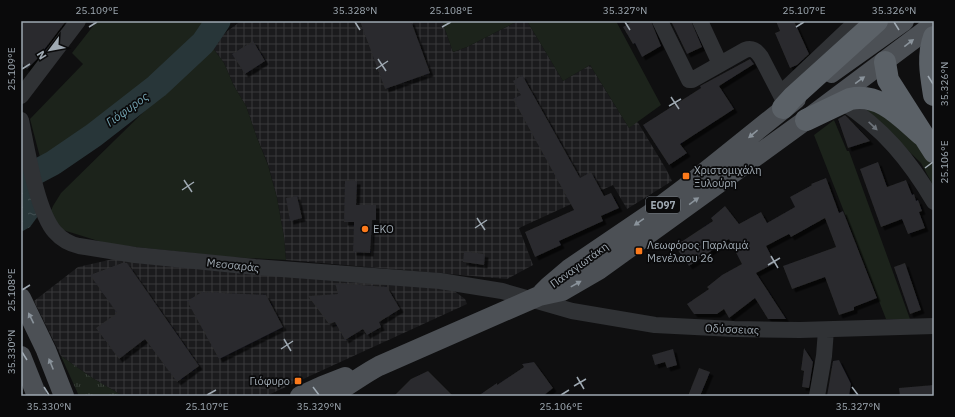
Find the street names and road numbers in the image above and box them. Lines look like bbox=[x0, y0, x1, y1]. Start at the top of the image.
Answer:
road number: ΕΟ97 bbox=[646, 197, 680, 213]
street label: Παναγιωτάκη bbox=[547, 239, 611, 291]
street label: Μεσσαράς bbox=[206, 255, 260, 275]
street label: Οδύσσειας bbox=[705, 321, 759, 337]

